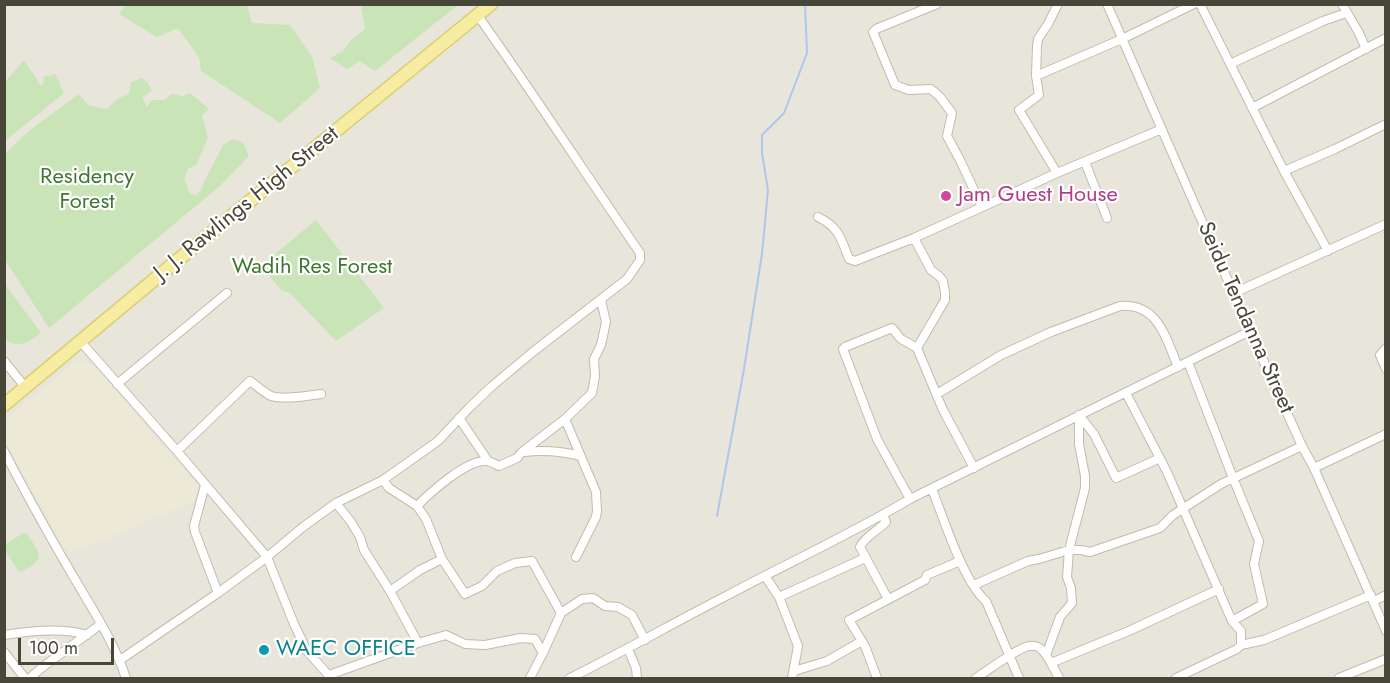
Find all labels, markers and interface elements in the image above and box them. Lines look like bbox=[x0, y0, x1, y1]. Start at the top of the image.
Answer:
street label: J. J. Rawlings High Street bbox=[149, 121, 345, 287]
park label: Residency Forest bbox=[40, 165, 134, 216]
place label: Jam Guest House bbox=[958, 183, 1118, 209]
marker: Jam Guest House bbox=[939, 189, 953, 203]
street label: Seidu Tendanna Street bbox=[1191, 218, 1299, 418]
park label: Wadih Res Forest bbox=[232, 255, 392, 281]
scale bar bbox=[21, 626, 117, 664]
text: 100 m bbox=[29, 635, 78, 661]
place label: WAEC OFFICE bbox=[276, 637, 416, 663]
marker: WAEC OFFICE bbox=[257, 643, 271, 657]

